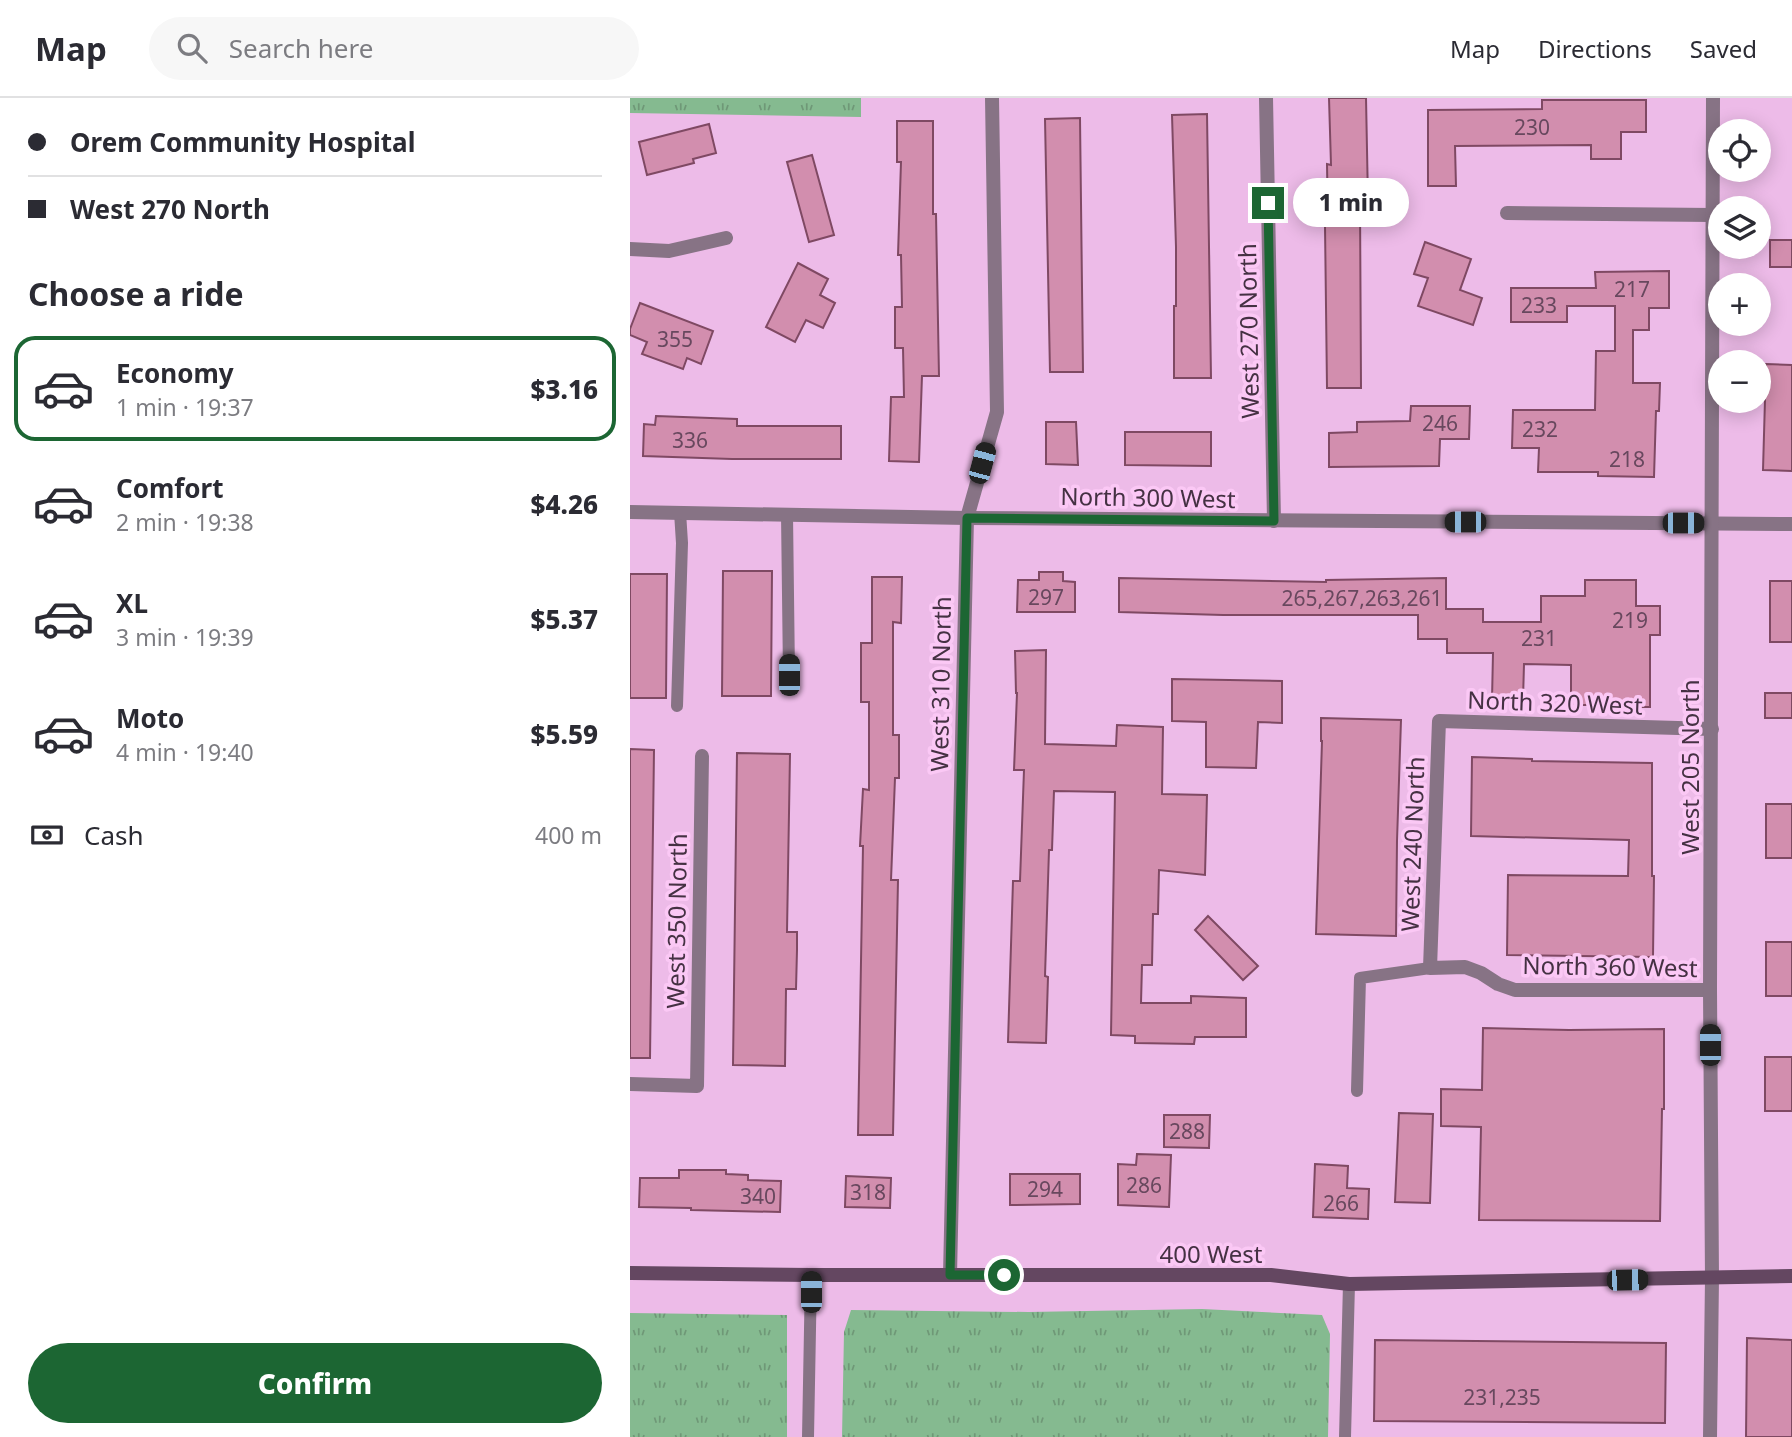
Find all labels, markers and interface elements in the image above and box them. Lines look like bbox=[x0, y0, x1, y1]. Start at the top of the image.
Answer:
search box bbox=[149, 17, 639, 80]
text: Map bbox=[35, 26, 107, 71]
icon: search bbox=[173, 29, 211, 67]
text: Search here bbox=[229, 30, 373, 66]
text: Map bbox=[1450, 32, 1500, 65]
text: Directions bbox=[1538, 32, 1652, 65]
text: Saved bbox=[1690, 32, 1757, 65]
house number: 230 bbox=[1514, 113, 1550, 141]
map controls bbox=[1708, 119, 1771, 413]
button: locate bbox=[1708, 119, 1771, 182]
text: Orem Community Hospital bbox=[70, 124, 415, 160]
callout: 1 min bbox=[1292, 178, 1408, 228]
text: 1 min bbox=[1319, 186, 1383, 218]
route end bbox=[1252, 187, 1284, 219]
text: West 270 North bbox=[70, 191, 270, 227]
button: layers bbox=[1708, 196, 1771, 259]
street label: West 270 North bbox=[1230, 243, 1266, 419]
text: Choose a ride bbox=[28, 272, 244, 315]
button: + bbox=[1708, 273, 1771, 336]
house number: 217 bbox=[1614, 275, 1650, 303]
house number: 233 bbox=[1521, 291, 1557, 319]
house number: 355 bbox=[657, 325, 693, 353]
button: − bbox=[1708, 350, 1771, 413]
text: Economy bbox=[116, 355, 234, 391]
icon: car bbox=[32, 357, 95, 420]
text: $3.16 bbox=[531, 371, 598, 407]
text: 1 min · 19:37 bbox=[116, 391, 254, 423]
house number: 246 bbox=[1422, 409, 1458, 437]
house number: 232 bbox=[1522, 415, 1558, 443]
house number: 336 bbox=[672, 426, 708, 454]
car bbox=[967, 440, 998, 486]
house number: 218 bbox=[1609, 445, 1645, 473]
text: Comfort bbox=[116, 470, 224, 506]
icon: car bbox=[32, 472, 95, 535]
street label: North 300 West bbox=[1060, 479, 1236, 515]
text: $4.26 bbox=[531, 486, 598, 522]
text: 2 min · 19:38 bbox=[116, 506, 254, 538]
car bbox=[1445, 512, 1487, 533]
car bbox=[1663, 513, 1705, 534]
house number: 297 bbox=[1028, 583, 1064, 611]
house number: 265,267,263,261 bbox=[1281, 584, 1443, 612]
text: XL bbox=[116, 585, 148, 621]
icon: car bbox=[32, 587, 95, 650]
street label: West 310 North bbox=[922, 596, 958, 772]
text: $5.37 bbox=[531, 601, 598, 637]
house number: 219 bbox=[1612, 606, 1648, 634]
text: 3 min · 19:39 bbox=[116, 621, 254, 653]
house number: 231 bbox=[1521, 624, 1557, 652]
car bbox=[779, 654, 800, 696]
street label: West 205 North bbox=[1673, 679, 1706, 855]
street label: North 320 West bbox=[1467, 682, 1644, 722]
text: Moto bbox=[116, 700, 184, 736]
icon: car bbox=[32, 702, 95, 765]
text: $5.59 bbox=[531, 716, 598, 752]
text: 4 min · 19:40 bbox=[116, 736, 254, 768]
street label: West 240 North bbox=[1392, 756, 1432, 932]
icon: cash bbox=[28, 816, 66, 854]
text: Cash bbox=[84, 817, 144, 853]
text: 400 m bbox=[535, 819, 602, 851]
street label: West 350 North bbox=[658, 833, 694, 1009]
street label: North 360 West bbox=[1522, 948, 1698, 984]
car bbox=[1700, 1024, 1721, 1066]
house number: 288 bbox=[1169, 1117, 1205, 1145]
house number: 286 bbox=[1126, 1171, 1162, 1199]
house number: 294 bbox=[1027, 1175, 1063, 1203]
house number: 318 bbox=[850, 1178, 886, 1206]
house number: 340 bbox=[740, 1182, 776, 1210]
house number: 266 bbox=[1323, 1189, 1359, 1217]
street label: 400 West bbox=[1160, 1237, 1263, 1270]
route start bbox=[988, 1259, 1020, 1291]
car bbox=[1606, 1269, 1649, 1291]
car bbox=[801, 1271, 822, 1313]
button: Confirm bbox=[28, 1343, 602, 1423]
house number: 231,235 bbox=[1463, 1383, 1541, 1411]

